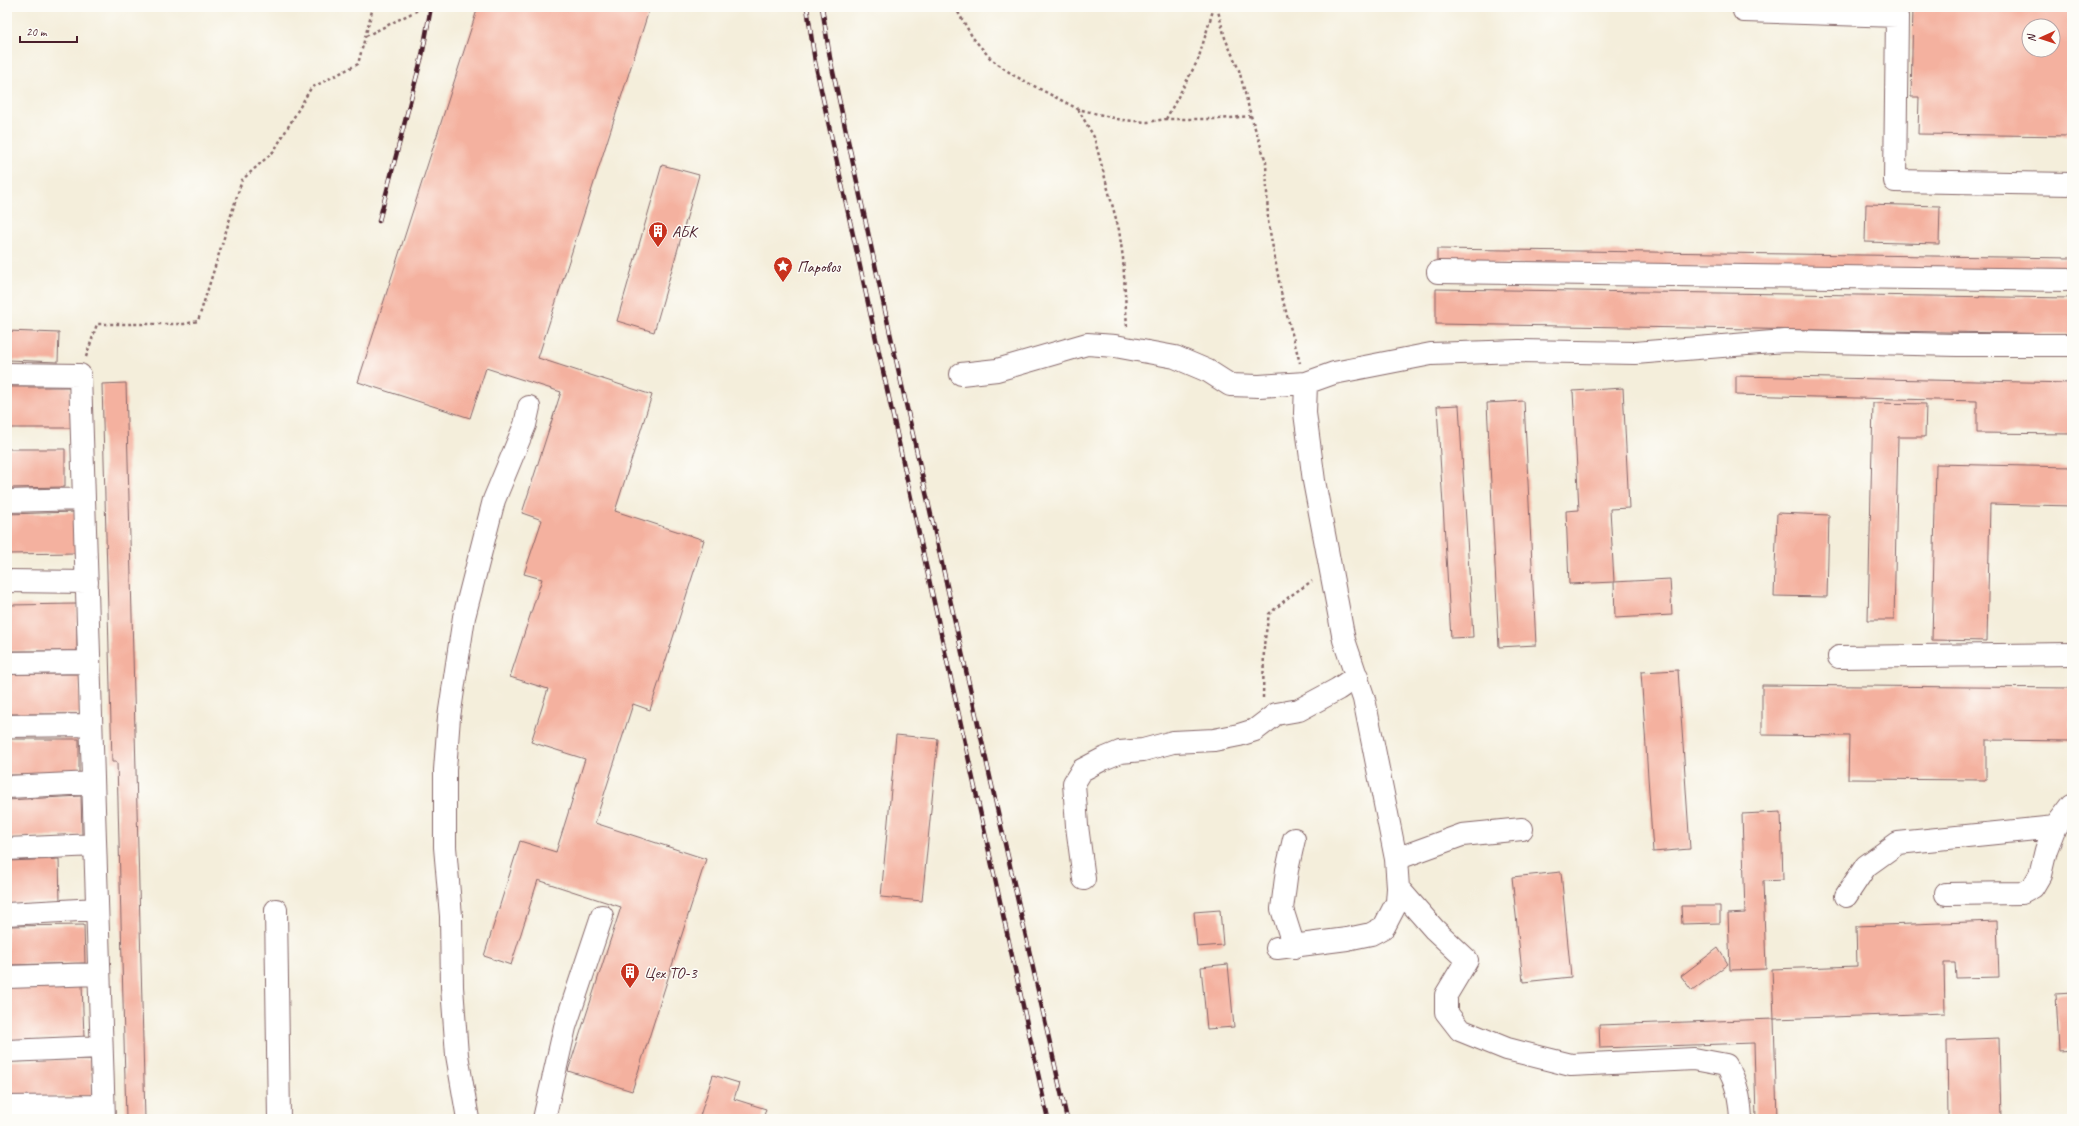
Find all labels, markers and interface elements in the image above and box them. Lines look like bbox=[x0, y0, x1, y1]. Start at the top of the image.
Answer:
scale bar bbox=[20, 18, 77, 44]
north arrow bbox=[2021, 18, 2061, 58]
text: 20 m bbox=[26, 24, 48, 40]
text: N bbox=[2024, 33, 2038, 42]
building icon: АБК bbox=[647, 220, 669, 248]
place label: АБК bbox=[672, 222, 699, 242]
place icon: Паровоз bbox=[772, 255, 794, 283]
place label: Паровоз bbox=[797, 257, 842, 277]
building icon: Цех ТО-3 bbox=[619, 961, 641, 989]
place label: Цех ТО-3 bbox=[644, 963, 698, 983]

